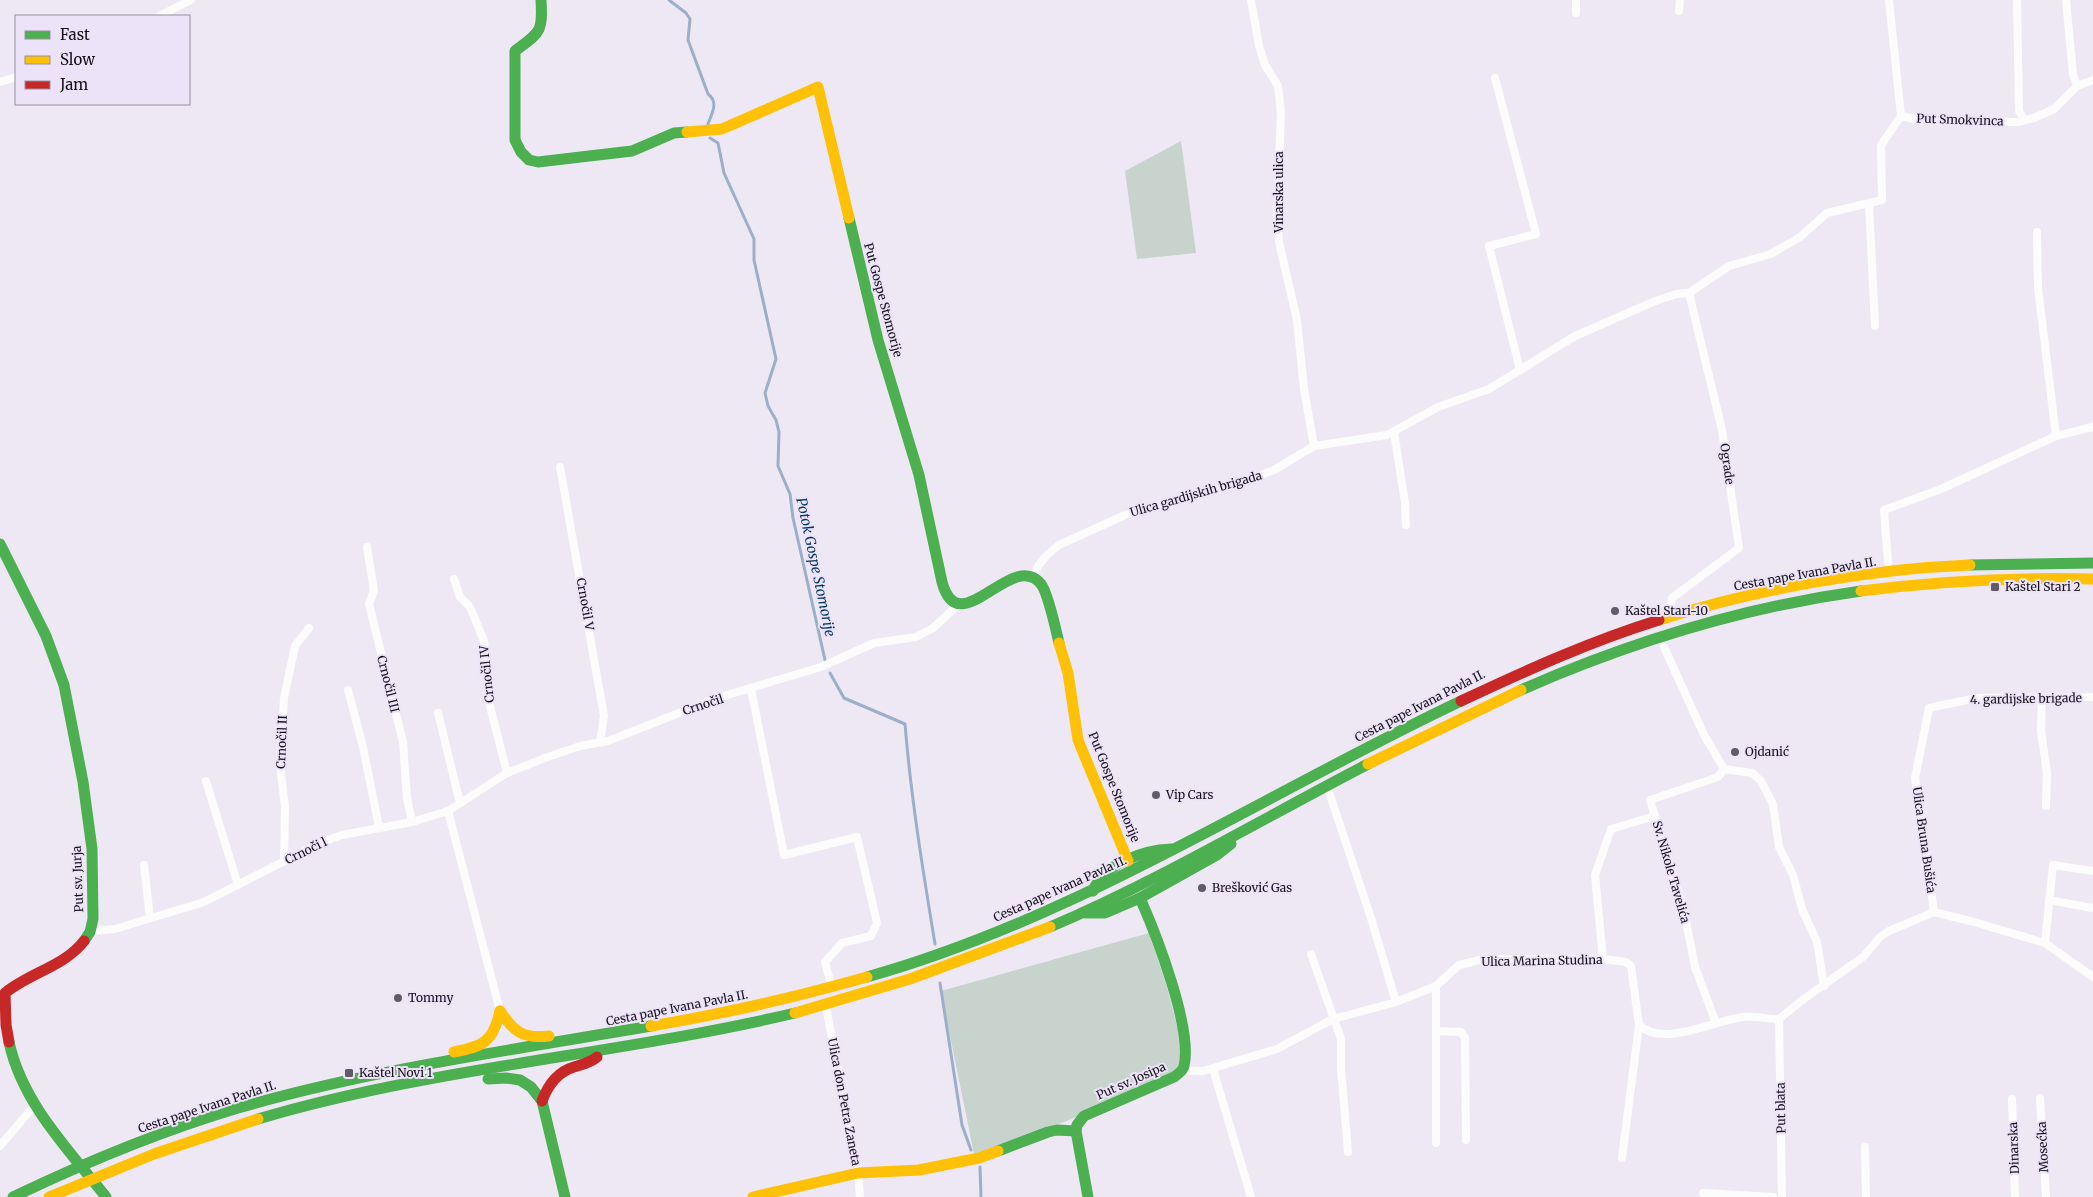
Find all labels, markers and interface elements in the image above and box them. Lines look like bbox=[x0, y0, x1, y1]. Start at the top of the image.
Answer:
legend bbox=[15, 15, 190, 105]
text: Fast bbox=[60, 25, 90, 44]
text: Slow bbox=[60, 50, 95, 69]
text: Jam bbox=[59, 75, 88, 94]
street label: Put Smokvinca bbox=[1916, 110, 2004, 129]
street label: Vinarska ulica bbox=[1271, 151, 1286, 234]
street label: Put Gospe Stomorije bbox=[861, 241, 906, 359]
street label: Ograde bbox=[1717, 442, 1738, 485]
street label: Ulica gardijskih brigada bbox=[1128, 467, 1264, 520]
water label: Potok Gospe Stomorije bbox=[792, 496, 840, 638]
street label: Cesta pape Ivana Pavla II. bbox=[1733, 554, 1877, 593]
street label: Crnočil V bbox=[574, 577, 598, 632]
place label: Kaštel Stari 2 bbox=[2005, 579, 2081, 594]
marker: Kaštel Stari 2 bbox=[1989, 581, 2001, 593]
place label: Kaštel Stari-10 bbox=[1625, 603, 1708, 618]
marker: Kaštel Stari-10 bbox=[1609, 605, 1621, 617]
street label: Crnočil IV bbox=[476, 644, 497, 703]
street label: Crnočil III bbox=[374, 654, 403, 714]
street label: Cesta pape Ivana Pavla II. bbox=[1352, 666, 1487, 745]
street label: 4. gardijske brigade bbox=[1970, 690, 2082, 707]
street label: Crnočil bbox=[681, 691, 725, 718]
street label: Crnočil II bbox=[273, 715, 290, 769]
street label: Put Gospe Stomorije bbox=[1085, 729, 1143, 844]
place label: Ojdanić bbox=[1745, 744, 1789, 759]
marker: Ojdanić bbox=[1729, 746, 1741, 758]
street label: Ulica Bruna Bušića bbox=[1910, 786, 1939, 895]
place label: Vip Cars bbox=[1165, 787, 1213, 802]
marker: Vip Cars bbox=[1150, 789, 1162, 801]
street label: Sv. Nikole Tavelića bbox=[1650, 819, 1693, 925]
street label: Crnoči l bbox=[282, 834, 329, 867]
street label: Put sv. Jurja bbox=[69, 845, 86, 913]
street label: Cesta pape Ivana Pavla II. bbox=[991, 852, 1129, 925]
place label: Brešković Gas bbox=[1212, 880, 1292, 895]
marker: Brešković Gas bbox=[1196, 882, 1208, 894]
street label: Ulica Marina Studina bbox=[1481, 952, 1603, 969]
street label: Cesta pape Ivana Pavla II. bbox=[605, 986, 749, 1029]
place label: Tommy bbox=[408, 990, 453, 1005]
marker: Tommy bbox=[392, 992, 404, 1004]
street label: Ulica don Petra Zaneta bbox=[825, 1037, 864, 1168]
street label: Put sv. Josipa bbox=[1094, 1058, 1168, 1103]
place label: Kaštel Novi 1 bbox=[359, 1065, 433, 1080]
marker: Kaštel Novi 1 bbox=[343, 1067, 355, 1079]
street label: Cesta pape Ivana Pavla II. bbox=[136, 1077, 278, 1136]
street label: Put blata bbox=[1773, 1082, 1788, 1134]
street label: Dinarska bbox=[2005, 1121, 2022, 1174]
street label: Mosećka bbox=[2034, 1121, 2051, 1173]

